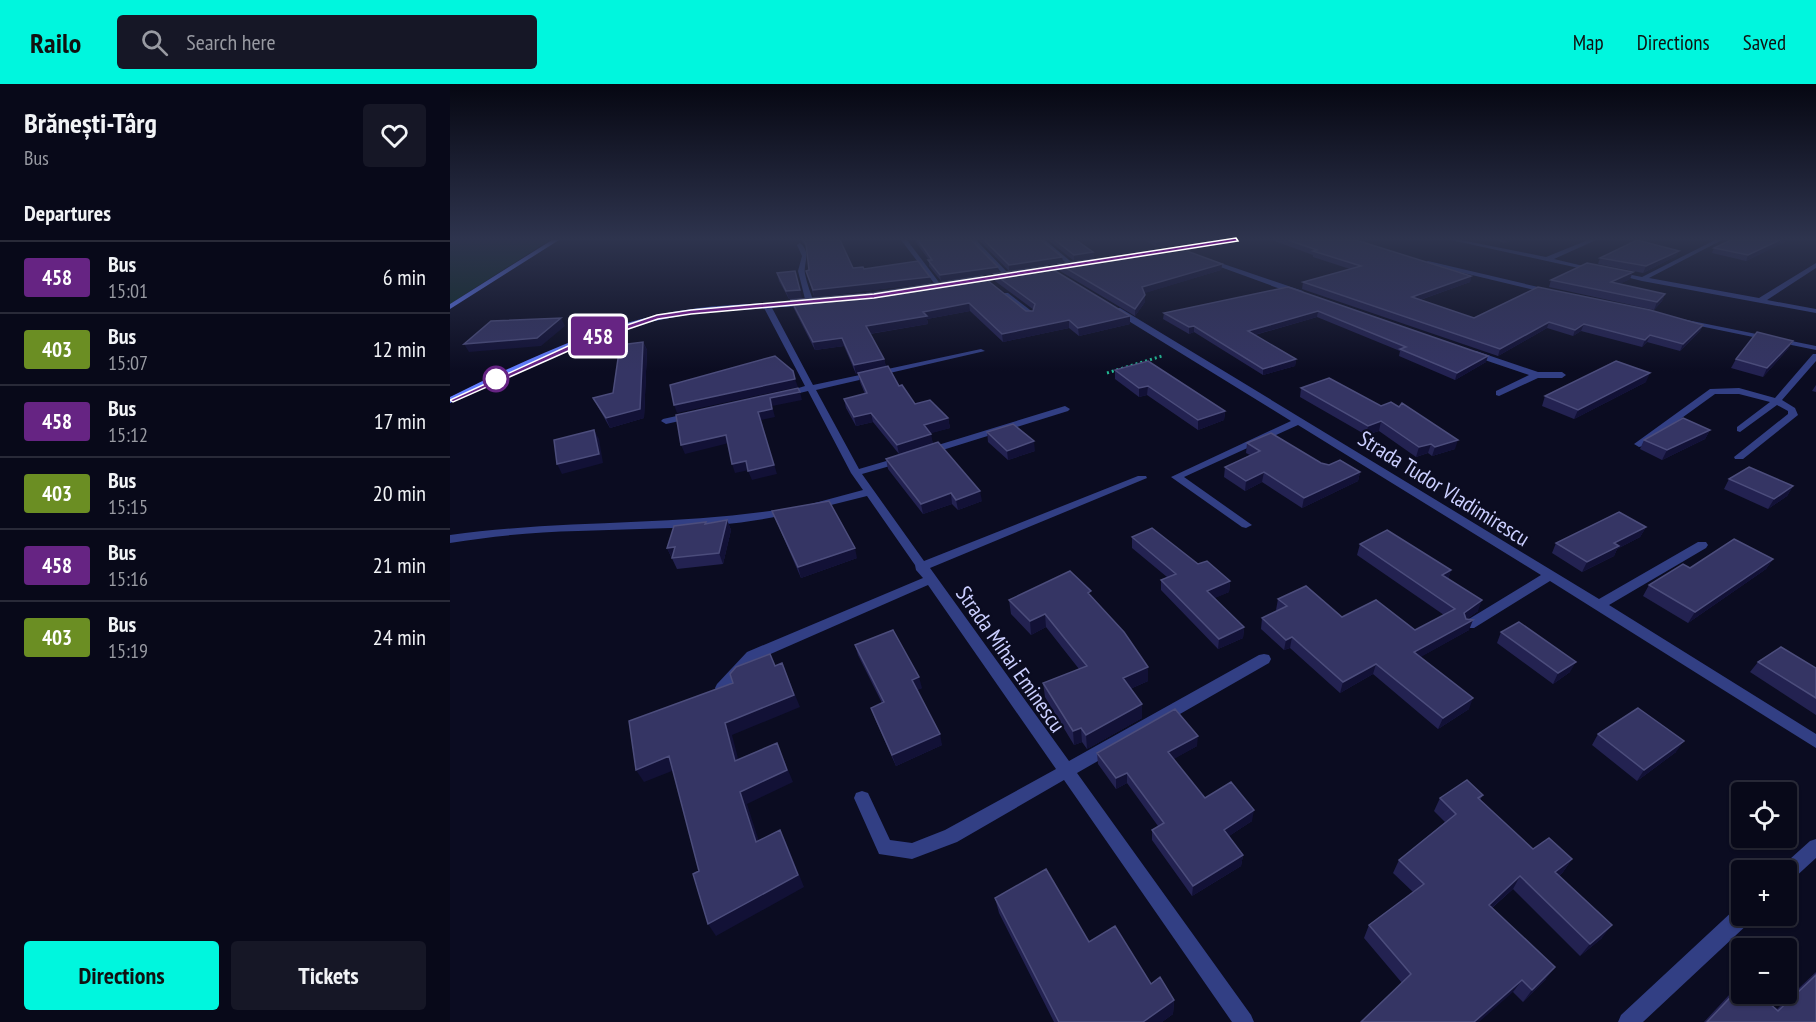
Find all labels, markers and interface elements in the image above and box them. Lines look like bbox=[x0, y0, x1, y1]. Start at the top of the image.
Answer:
search box bbox=[117, 15, 537, 69]
text: Railo bbox=[30, 24, 81, 61]
icon: search bbox=[138, 26, 171, 59]
text: Search here bbox=[186, 28, 276, 56]
text: Map bbox=[1573, 29, 1604, 56]
text: Directions bbox=[1637, 29, 1710, 56]
text: Saved bbox=[1743, 29, 1786, 56]
text: Brănești-Târg bbox=[24, 104, 157, 141]
button: heart bbox=[363, 104, 426, 167]
text: Bus bbox=[24, 145, 49, 171]
text: Departures bbox=[24, 199, 111, 227]
text: Bus bbox=[108, 250, 136, 278]
text: 6 min bbox=[383, 263, 426, 291]
text: 458 bbox=[42, 264, 72, 291]
text: 15:01 bbox=[108, 278, 148, 304]
line badge: 458 bbox=[564, 316, 632, 356]
text: Bus bbox=[108, 322, 136, 350]
text: 458 bbox=[583, 323, 613, 350]
text: 12 min bbox=[373, 335, 426, 363]
text: 403 bbox=[42, 336, 72, 363]
text: 15:07 bbox=[108, 350, 148, 376]
unlabelled marker bbox=[483, 366, 509, 392]
text: Bus bbox=[108, 394, 136, 422]
text: 17 min bbox=[374, 407, 426, 435]
text: 458 bbox=[42, 408, 72, 435]
text: 15:12 bbox=[108, 422, 148, 448]
street label: Strada Tudor Vladimirescu bbox=[1353, 424, 1535, 552]
text: Bus bbox=[108, 466, 136, 494]
text: 20 min bbox=[373, 479, 426, 507]
text: 403 bbox=[42, 480, 72, 507]
text: 15:15 bbox=[108, 494, 148, 520]
text: Bus bbox=[108, 538, 136, 566]
text: 21 min bbox=[373, 551, 426, 579]
text: 458 bbox=[42, 552, 72, 579]
text: 15:16 bbox=[108, 566, 148, 592]
street label: Strada Mihai Eminescu bbox=[950, 580, 1072, 738]
text: Bus bbox=[108, 610, 136, 638]
text: 24 min bbox=[373, 623, 426, 651]
text: 403 bbox=[42, 624, 72, 651]
text: 15:19 bbox=[108, 638, 148, 664]
map controls bbox=[1731, 782, 1797, 1004]
button: locate bbox=[1731, 782, 1797, 848]
button: + bbox=[1731, 860, 1797, 926]
button: − bbox=[1731, 938, 1797, 1004]
button: Directions bbox=[24, 941, 219, 1010]
button: Tickets bbox=[231, 941, 426, 1010]

